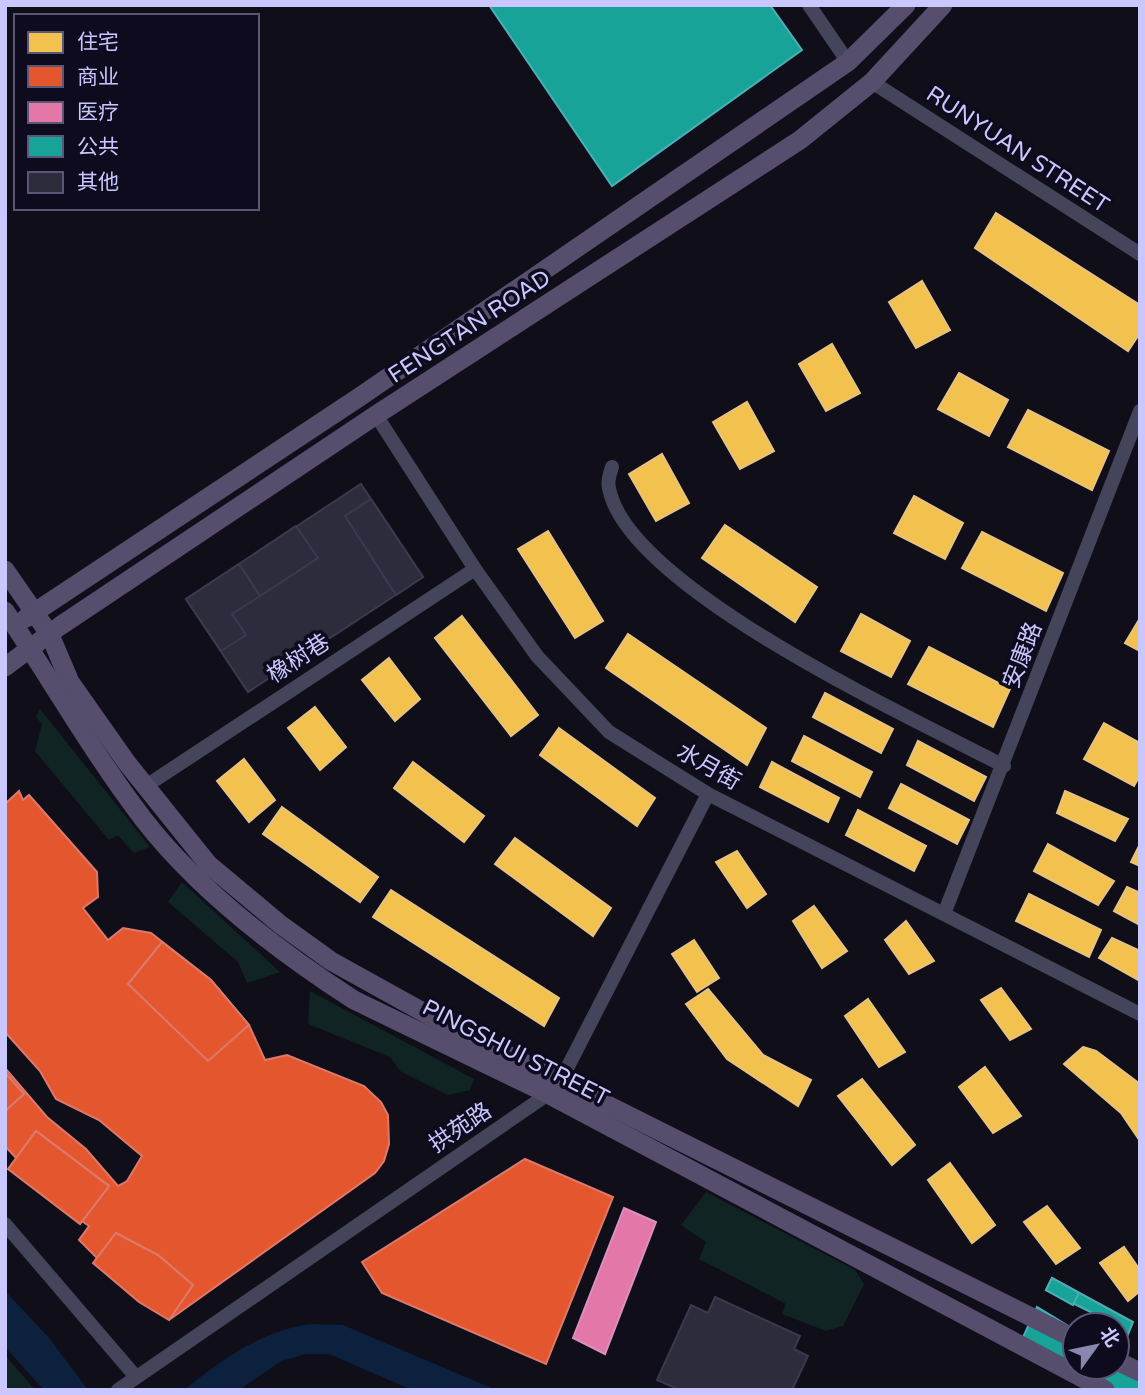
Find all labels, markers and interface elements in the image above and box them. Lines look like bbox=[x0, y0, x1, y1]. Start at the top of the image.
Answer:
legend bbox=[14, 14, 259, 210]
text: 住宅 bbox=[77, 30, 119, 55]
text: 商业 bbox=[77, 65, 119, 90]
street label: RUNYUAN STREET bbox=[921, 80, 1114, 219]
text: 医疗 bbox=[77, 100, 119, 125]
text: 公共 bbox=[77, 135, 119, 160]
text: 其他 bbox=[77, 170, 119, 195]
street label: FENGTAN ROAD bbox=[383, 264, 556, 390]
street label: 安康路 bbox=[997, 618, 1048, 693]
street label: 橡树巷 bbox=[262, 628, 335, 689]
street label: 水月街 bbox=[672, 737, 745, 796]
street label: PINGSHUI STREET bbox=[417, 994, 614, 1112]
street label: 拱苑路 bbox=[424, 1097, 497, 1159]
north arrow bbox=[1061, 1311, 1131, 1381]
text: 北 bbox=[1095, 1323, 1124, 1351]

